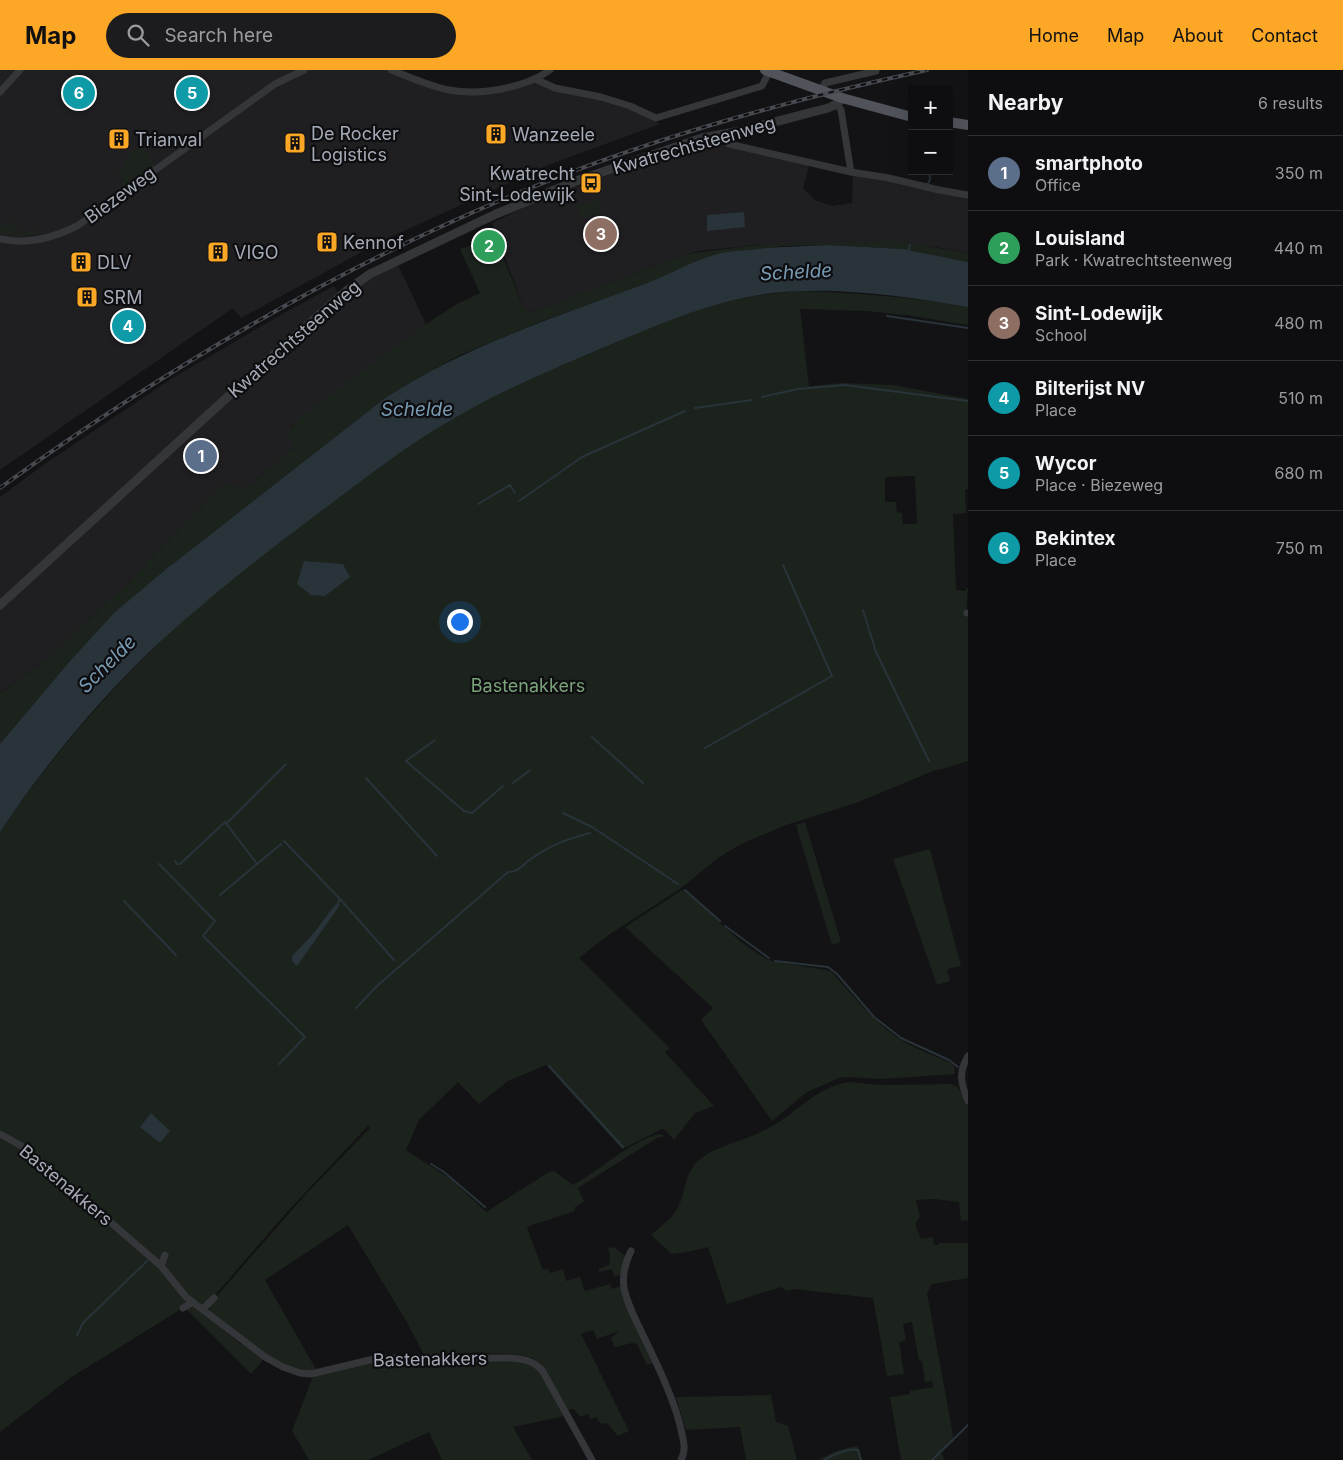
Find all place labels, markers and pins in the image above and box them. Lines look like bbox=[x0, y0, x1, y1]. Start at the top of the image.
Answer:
pin: 6 bbox=[63, 74, 95, 112]
pin: 5 bbox=[176, 74, 208, 112]
building icon: Wanzeele bbox=[484, 122, 508, 146]
place label: De Rocker Logistics bbox=[311, 123, 399, 165]
place label: Wanzeele bbox=[512, 124, 595, 145]
building icon: Trianval bbox=[107, 127, 131, 151]
place label: Trianval bbox=[135, 129, 202, 150]
building icon: De Rocker Logistics bbox=[283, 131, 307, 155]
place label: Kwatrecht Sint-Lodewijk bbox=[459, 163, 575, 205]
bus stop icon: Kwatrecht Sint-Lodewijk bbox=[579, 171, 603, 195]
pin: 3 bbox=[585, 215, 617, 253]
pin: 2 bbox=[473, 227, 505, 265]
building icon: Kennof bbox=[315, 230, 339, 254]
place label: Kennof bbox=[343, 232, 404, 253]
building icon: VIGO bbox=[206, 240, 230, 264]
place label: VIGO bbox=[234, 242, 278, 263]
building icon: DLV bbox=[69, 250, 93, 274]
place label: DLV bbox=[97, 252, 131, 273]
building icon: SRM bbox=[75, 285, 99, 309]
place label: SRM bbox=[103, 287, 142, 308]
pin: 4 bbox=[112, 307, 144, 345]
pin: 1 bbox=[185, 437, 217, 475]

